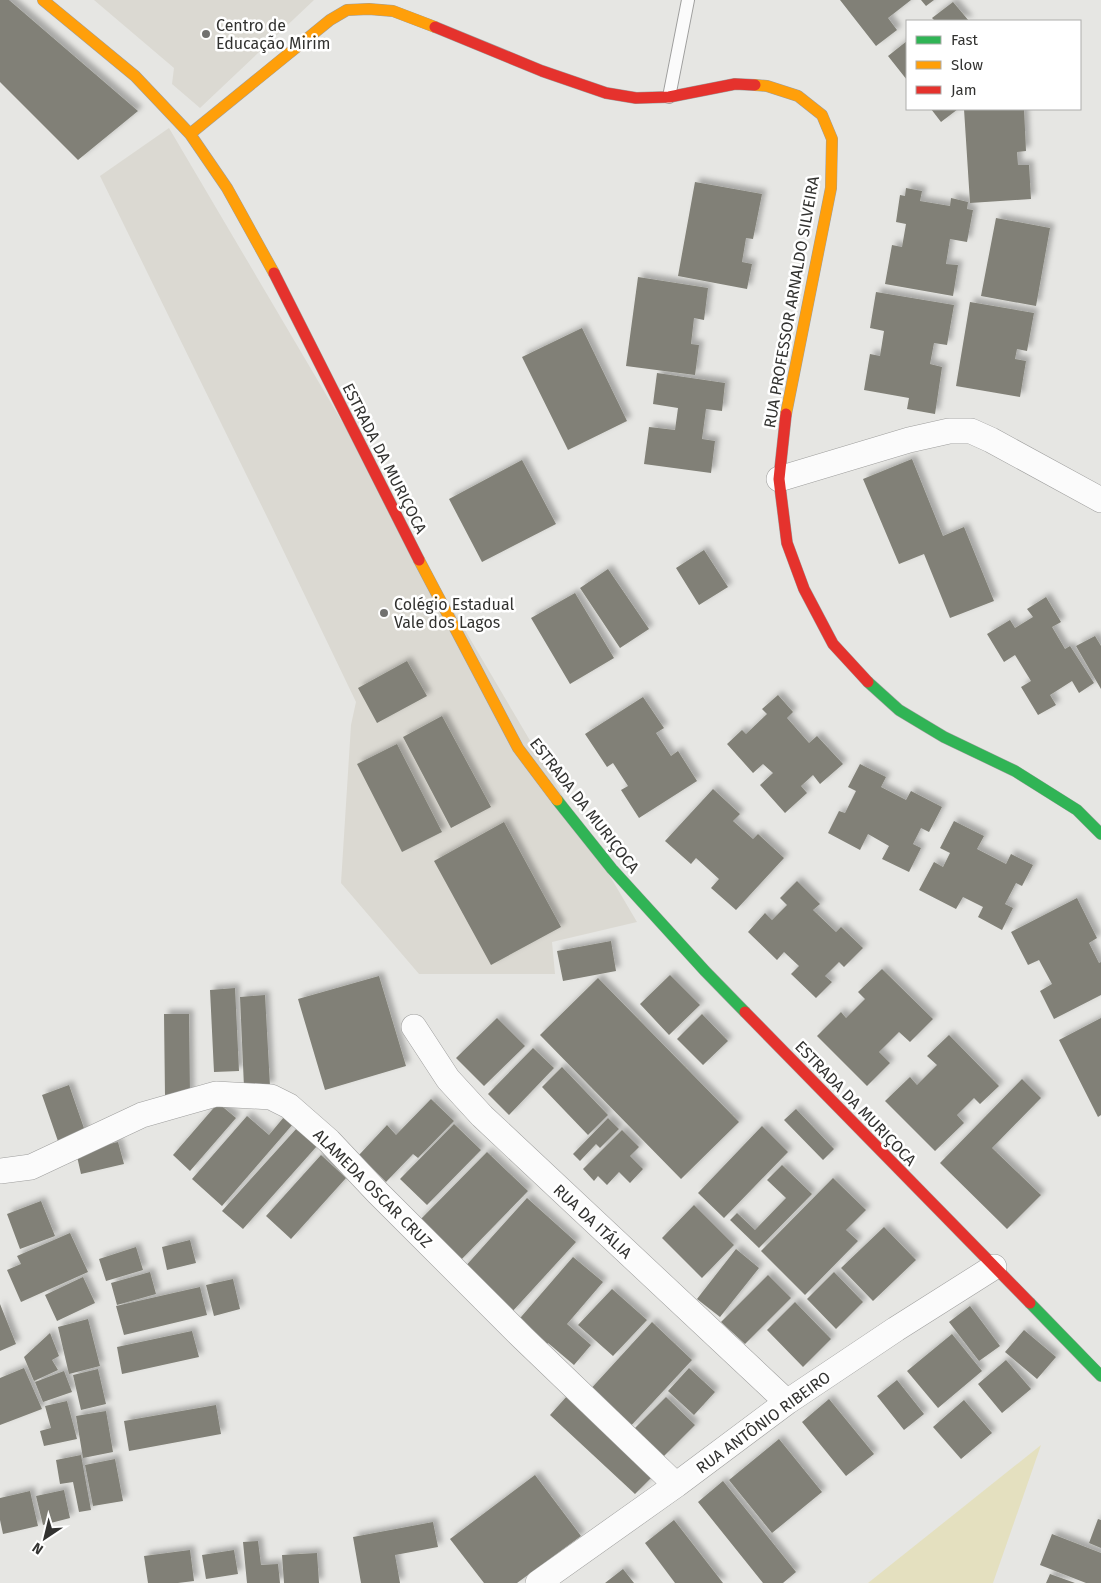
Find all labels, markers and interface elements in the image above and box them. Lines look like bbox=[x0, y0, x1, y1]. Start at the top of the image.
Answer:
place label: Centro de Educação Mirim bbox=[216, 16, 330, 54]
legend bbox=[906, 20, 1081, 110]
marker: Centro de Educação Mirim bbox=[200, 28, 212, 40]
text: Fast bbox=[951, 31, 978, 49]
text: Slow bbox=[951, 56, 983, 74]
text: Jam bbox=[951, 81, 977, 99]
street label: RUA PROFESSOR ARNALDO SILVEIRA bbox=[760, 174, 823, 430]
street label: ESTRADA DA MURIÇOCA bbox=[337, 380, 431, 538]
place label: Colégio Estadual Vale dos Lagos bbox=[394, 595, 514, 632]
marker: Colégio Estadual Vale dos Lagos bbox=[378, 607, 390, 619]
street label: ESTRADA DA MURIÇOCA bbox=[525, 734, 644, 878]
street label: ESTRADA DA MURIÇOCA bbox=[790, 1037, 921, 1171]
street label: ALAMEDA OSCAR CRUZ bbox=[309, 1125, 436, 1252]
street label: RUA DA ITÁLIA bbox=[550, 1180, 637, 1263]
street label: RUA ANTÔNIO RIBEIRO bbox=[692, 1367, 834, 1477]
north arrow bbox=[20, 1513, 70, 1563]
text: N bbox=[29, 1539, 47, 1558]

